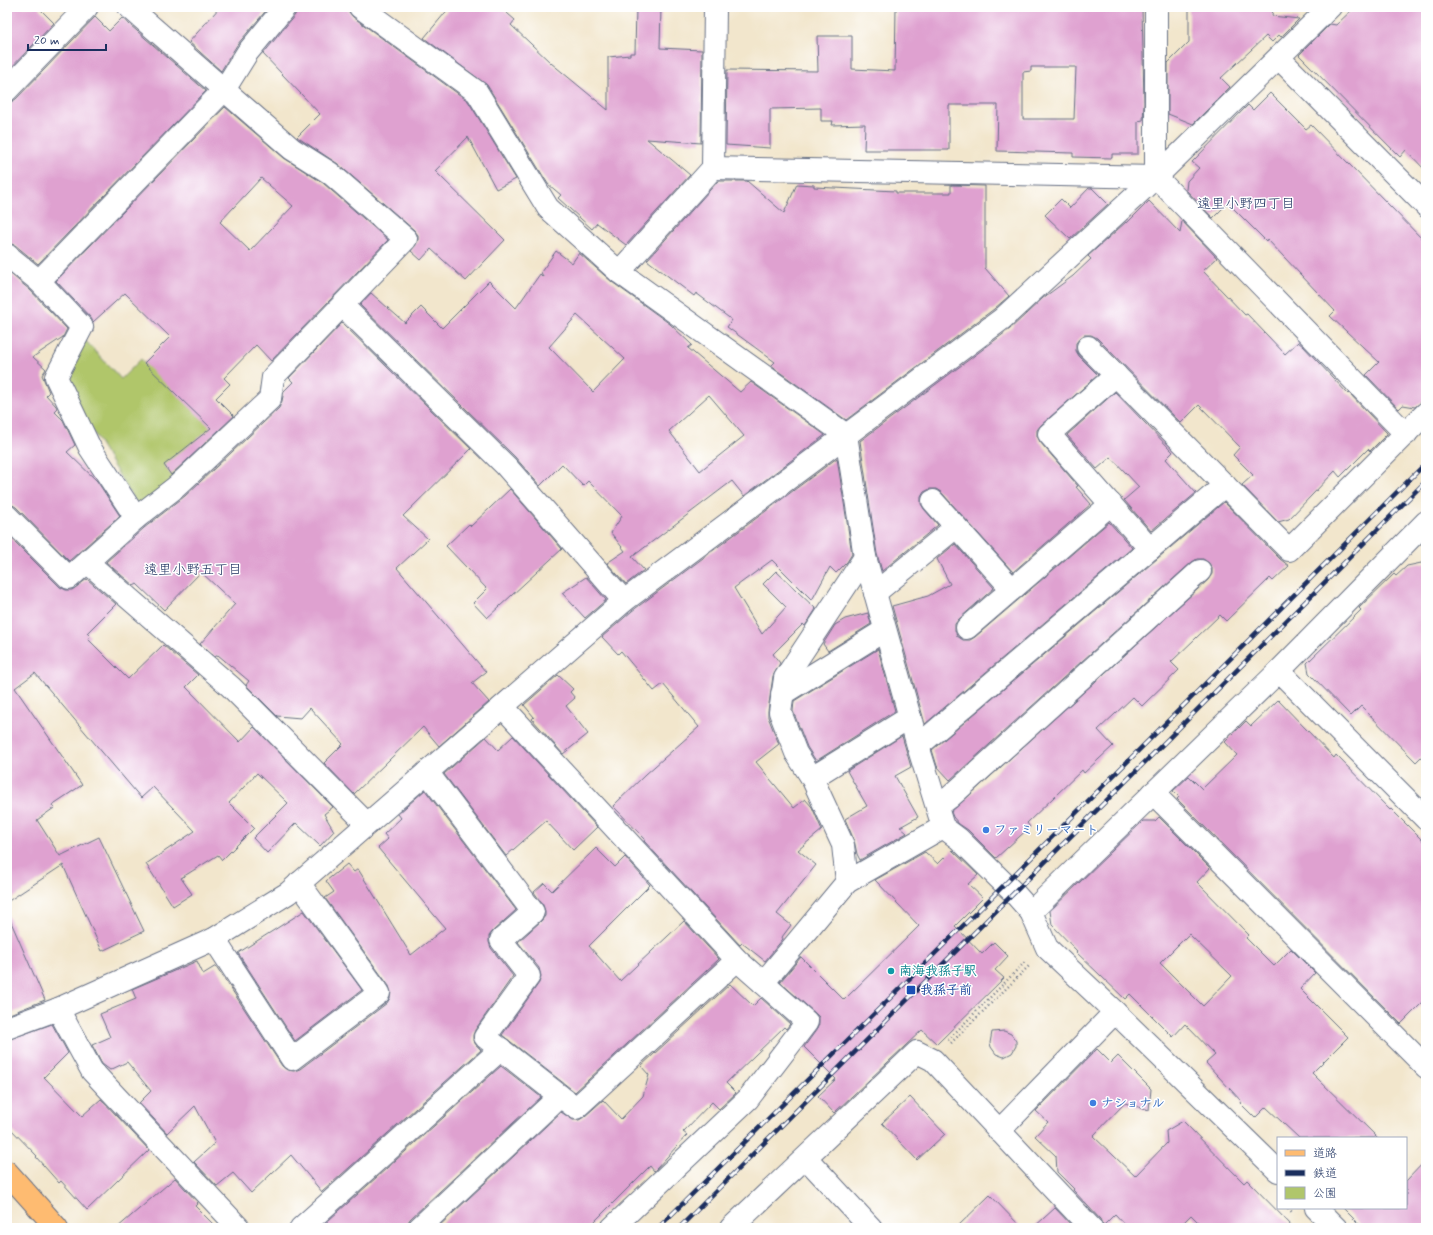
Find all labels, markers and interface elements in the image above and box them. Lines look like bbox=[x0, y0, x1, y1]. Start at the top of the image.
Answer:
scale bar bbox=[28, 26, 106, 52]
text: 20 m bbox=[34, 33, 60, 49]
district label: 遠里小野四丁目 bbox=[1197, 195, 1295, 213]
district label: 遠里小野五丁目 bbox=[144, 561, 242, 579]
place label: ファミリーマート bbox=[994, 822, 1099, 839]
marker: ファミリーマート bbox=[981, 825, 991, 835]
place label: 南海我孫子駅 bbox=[899, 963, 977, 980]
marker: 南海我孫子駅 bbox=[886, 966, 896, 976]
place label: 我孫子前 bbox=[920, 982, 972, 999]
marker: 我孫子前 bbox=[905, 984, 917, 996]
place label: ナショナル bbox=[1101, 1095, 1165, 1112]
marker: ナショナル bbox=[1088, 1098, 1098, 1108]
legend bbox=[1277, 1137, 1407, 1209]
text: 道路 bbox=[1313, 1146, 1337, 1162]
text: 鉄道 bbox=[1313, 1166, 1337, 1182]
text: 公園 bbox=[1313, 1186, 1337, 1202]

